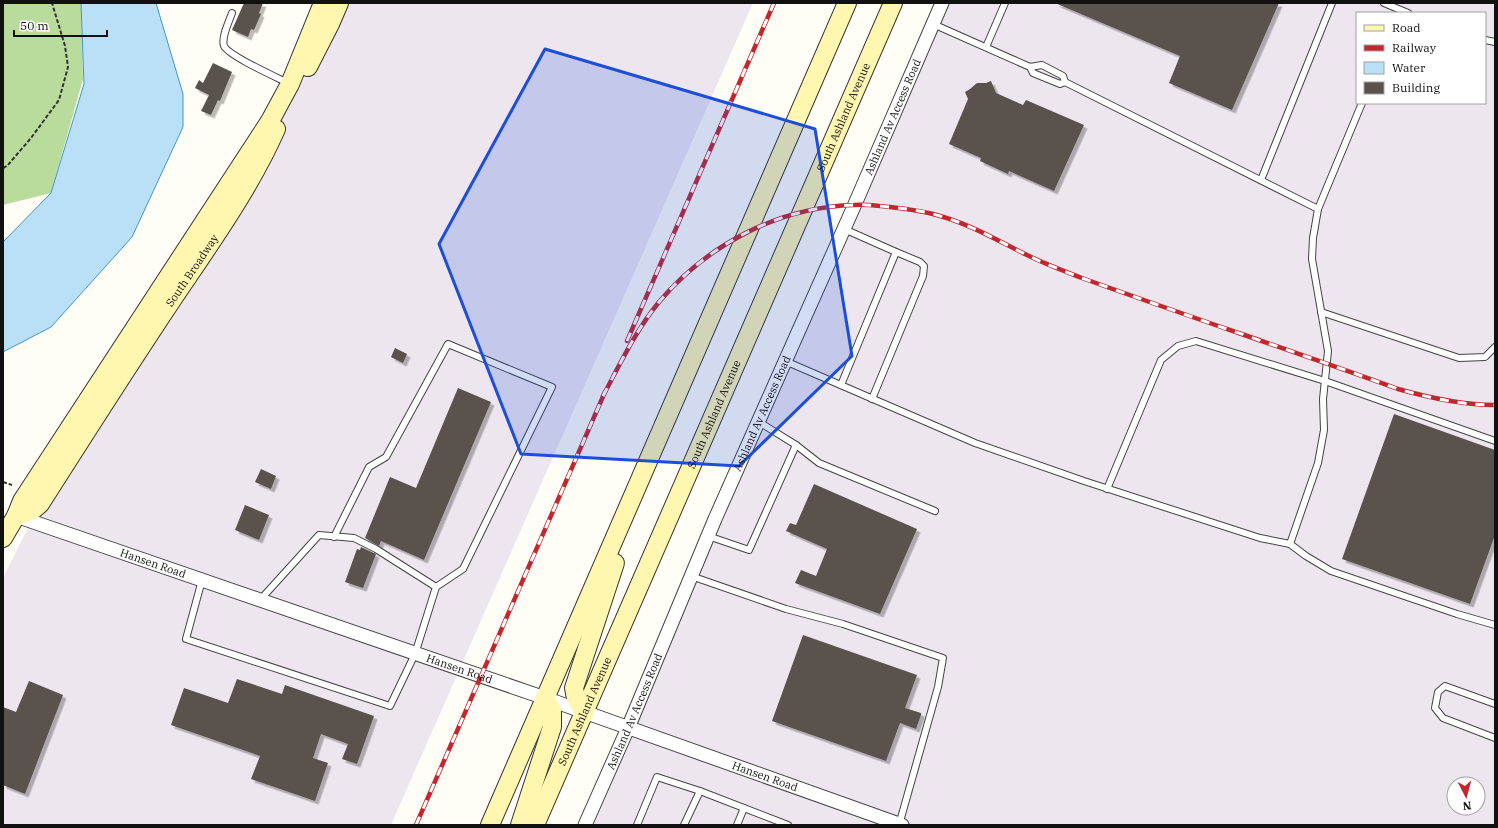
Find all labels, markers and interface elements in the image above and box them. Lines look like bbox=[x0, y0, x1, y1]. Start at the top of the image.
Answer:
scale bar bbox=[14, 12, 107, 38]
legend bbox=[1356, 12, 1486, 104]
text: 50 m bbox=[20, 18, 49, 33]
text: Road bbox=[1392, 20, 1421, 35]
text: Railway bbox=[1392, 40, 1437, 55]
street label: Ashland Av Access Road bbox=[861, 56, 924, 177]
text: Water bbox=[1392, 60, 1426, 75]
street label: South Ashland Avenue bbox=[813, 61, 873, 174]
text: Building bbox=[1392, 80, 1440, 95]
street label: South Broadway bbox=[163, 231, 221, 309]
street label: Ashland Av Access Road bbox=[730, 353, 794, 474]
street label: South Ashland Avenue bbox=[684, 358, 744, 471]
street label: Hansen Road bbox=[118, 545, 188, 581]
street label: Hansen Road bbox=[425, 651, 495, 686]
street label: Ashland Av Access Road bbox=[603, 651, 666, 772]
street label: South Ashland Avenue bbox=[555, 655, 614, 768]
street label: Hansen Road bbox=[730, 758, 800, 795]
north arrow bbox=[1446, 776, 1486, 816]
text: N bbox=[1462, 799, 1472, 813]

